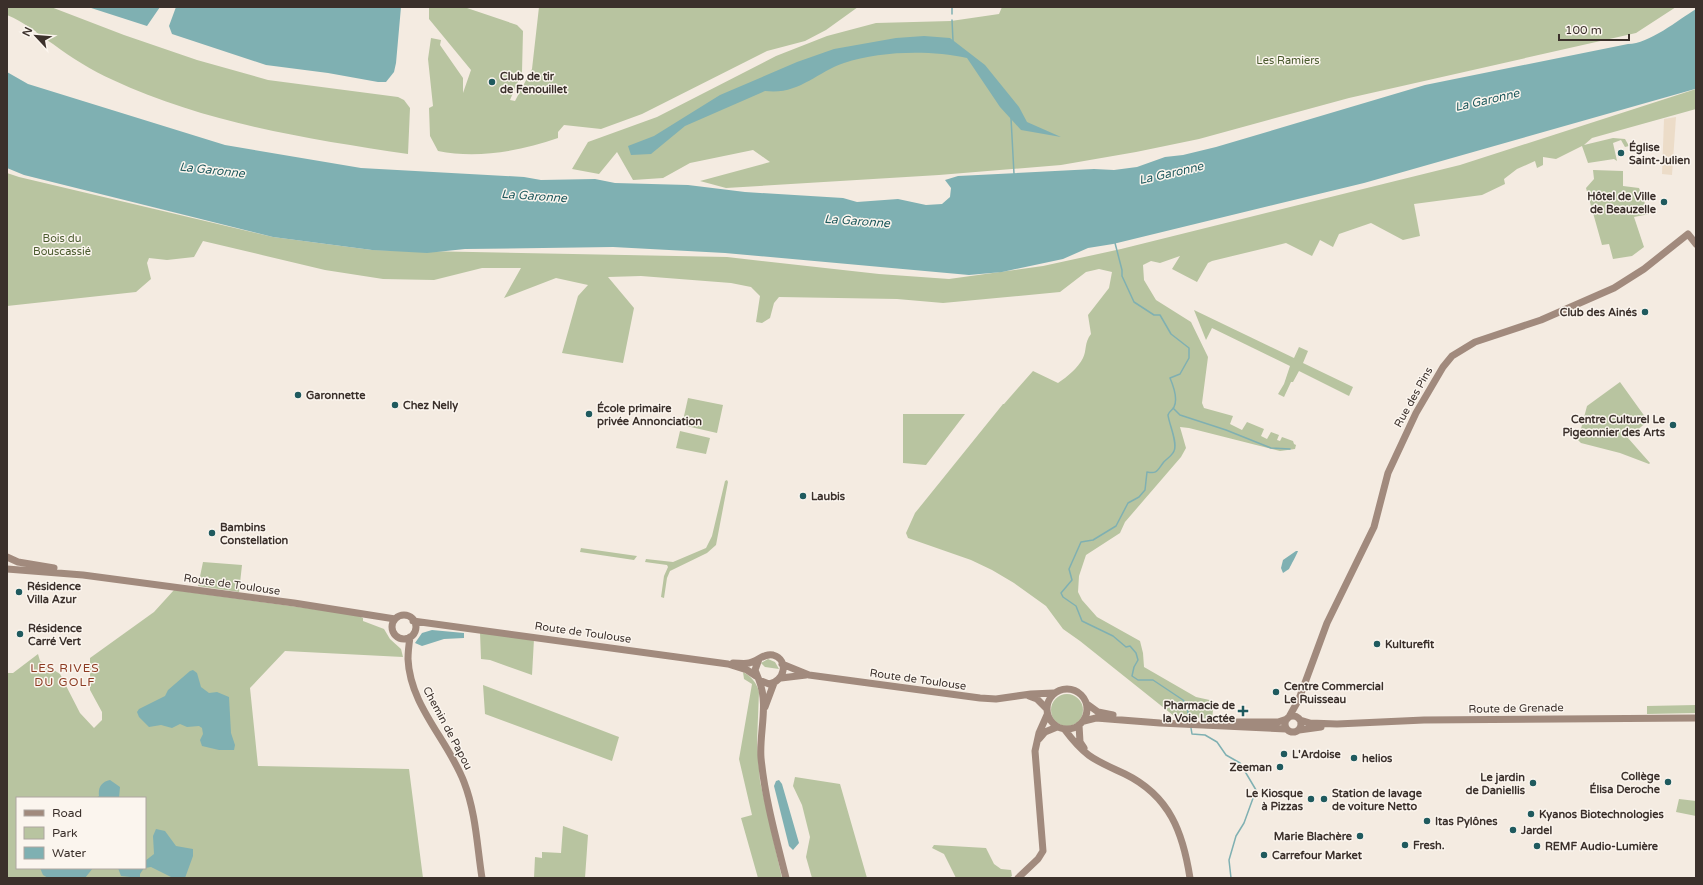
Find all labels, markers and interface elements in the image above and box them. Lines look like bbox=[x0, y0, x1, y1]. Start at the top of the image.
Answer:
north arrow bbox=[16, 16, 56, 56]
scale bar bbox=[1559, 16, 1629, 42]
text: 100 m bbox=[1565, 23, 1602, 37]
text: N bbox=[20, 25, 35, 39]
park label: Les Ramiers bbox=[1256, 54, 1320, 67]
place label: Club de tir de Fenouillet bbox=[500, 70, 568, 96]
marker: Club de tir de Fenouillet bbox=[487, 77, 497, 87]
water label: La Garonne bbox=[1453, 86, 1522, 114]
place label: Église Saint-Julien bbox=[1629, 140, 1690, 167]
marker: Église Saint-Julien bbox=[1616, 148, 1626, 158]
water label: La Garonne bbox=[1137, 159, 1206, 187]
water label: La Garonne bbox=[179, 160, 247, 181]
water label: La Garonne bbox=[501, 187, 568, 205]
place label: Hôtel de Ville de Beauzelle bbox=[1587, 190, 1657, 216]
marker: Hôtel de Ville de Beauzelle bbox=[1659, 197, 1669, 207]
water label: La Garonne bbox=[824, 212, 891, 230]
park label: Bois du Bouscassié bbox=[33, 232, 91, 258]
place label: Club des Ainés bbox=[1560, 306, 1638, 319]
marker: Club des Ainés bbox=[1640, 307, 1650, 317]
street label: Rue des Pins bbox=[1392, 365, 1435, 430]
place label: Garonnette bbox=[306, 389, 366, 402]
marker: Garonnette bbox=[293, 390, 303, 400]
place label: Chez Nelly bbox=[403, 399, 458, 413]
marker: Chez Nelly bbox=[390, 400, 400, 410]
place label: École primaire privée Annonciation bbox=[597, 401, 702, 429]
marker: École primaire privée Annonciation bbox=[584, 409, 594, 419]
place label: Centre Culturel Le Pigeonnier des Arts bbox=[1563, 413, 1666, 440]
marker: Centre Culturel Le Pigeonnier des Arts bbox=[1668, 420, 1678, 430]
place label: Laubis bbox=[811, 490, 846, 503]
marker: Laubis bbox=[798, 491, 808, 501]
place label: Bambins Constellation bbox=[220, 521, 289, 547]
marker: Bambins Constellation bbox=[207, 528, 217, 538]
street label: Route de Toulouse bbox=[183, 571, 281, 598]
place label: Résidence Villa Azur bbox=[27, 580, 82, 606]
marker: Résidence Villa Azur bbox=[14, 587, 24, 597]
street label: Route de Toulouse bbox=[534, 619, 632, 646]
place label: Résidence Carré Vert bbox=[28, 622, 83, 648]
marker: Résidence Carré Vert bbox=[15, 629, 25, 639]
place label: Kulturefit bbox=[1385, 638, 1435, 651]
marker: Kulturefit bbox=[1372, 639, 1382, 649]
district label: LES RIVES DU GOLF bbox=[30, 661, 100, 689]
street label: Route de Toulouse bbox=[869, 666, 967, 693]
place label: Centre Commercial Le Ruisseau bbox=[1284, 680, 1384, 706]
street label: Chemin de Papou bbox=[420, 684, 475, 772]
marker: Centre Commercial Le Ruisseau bbox=[1271, 687, 1281, 697]
place label: Pharmacie de la Voie Lactée bbox=[1163, 699, 1236, 725]
street label: Route de Grenade bbox=[1468, 701, 1564, 716]
marker: Pharmacie de la Voie Lactée bbox=[1238, 706, 1248, 716]
place label: L'Ardoise bbox=[1292, 748, 1342, 761]
marker: L'Ardoise bbox=[1279, 749, 1289, 759]
place label: helios bbox=[1362, 752, 1393, 765]
marker: helios bbox=[1349, 753, 1359, 763]
place label: Zeeman bbox=[1230, 761, 1272, 774]
marker: Zeeman bbox=[1275, 762, 1285, 772]
place label: Collège Élisa Deroche bbox=[1589, 770, 1661, 796]
place label: Le jardin de Daniellis bbox=[1465, 771, 1526, 797]
marker: Collège Élisa Deroche bbox=[1663, 777, 1673, 787]
marker: Le jardin de Daniellis bbox=[1528, 778, 1538, 788]
place label: Le Kiosque à Pizzas bbox=[1246, 787, 1304, 813]
place label: Station de lavage de voiture Netto bbox=[1332, 787, 1423, 813]
marker: Le Kiosque à Pizzas bbox=[1306, 794, 1316, 804]
marker: Station de lavage de voiture Netto bbox=[1319, 794, 1329, 804]
legend bbox=[16, 797, 146, 869]
text: Road bbox=[52, 806, 82, 820]
place label: Kyanos Biotechnologies bbox=[1539, 808, 1664, 822]
marker: Kyanos Biotechnologies bbox=[1526, 809, 1536, 819]
place label: Itas Pylônes bbox=[1435, 815, 1498, 829]
marker: Itas Pylônes bbox=[1422, 816, 1432, 826]
place label: Jardel bbox=[1520, 824, 1553, 837]
marker: Jardel bbox=[1508, 825, 1518, 835]
text: Park bbox=[52, 826, 78, 840]
place label: Marie Blachère bbox=[1274, 830, 1353, 843]
marker: Marie Blachère bbox=[1355, 831, 1365, 841]
place label: Fresh. bbox=[1413, 839, 1445, 852]
marker: Fresh. bbox=[1400, 840, 1410, 850]
place label: REMF Audio-Lumière bbox=[1545, 840, 1659, 853]
marker: REMF Audio-Lumière bbox=[1532, 841, 1542, 851]
text: Water bbox=[52, 846, 87, 860]
place label: Carrefour Market bbox=[1272, 849, 1363, 862]
marker: Carrefour Market bbox=[1259, 850, 1269, 860]

